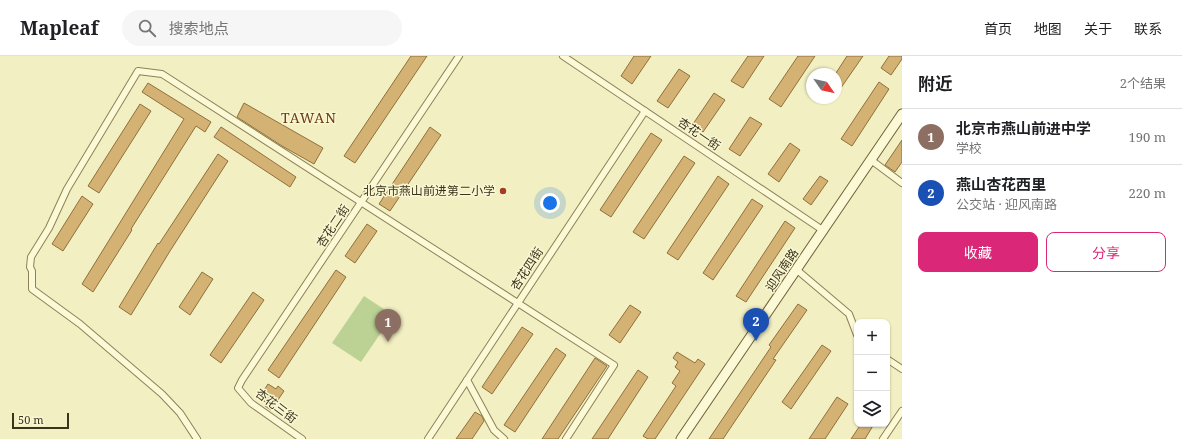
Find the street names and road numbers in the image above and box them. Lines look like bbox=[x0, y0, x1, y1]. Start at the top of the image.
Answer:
street label: 杏花一街 bbox=[675, 113, 724, 154]
street label: 杏花二街 bbox=[312, 201, 353, 250]
street label: 杏花四街 bbox=[506, 244, 547, 293]
street label: 迎风南路 bbox=[761, 245, 802, 294]
street label: 杏花三街 bbox=[252, 384, 301, 427]

